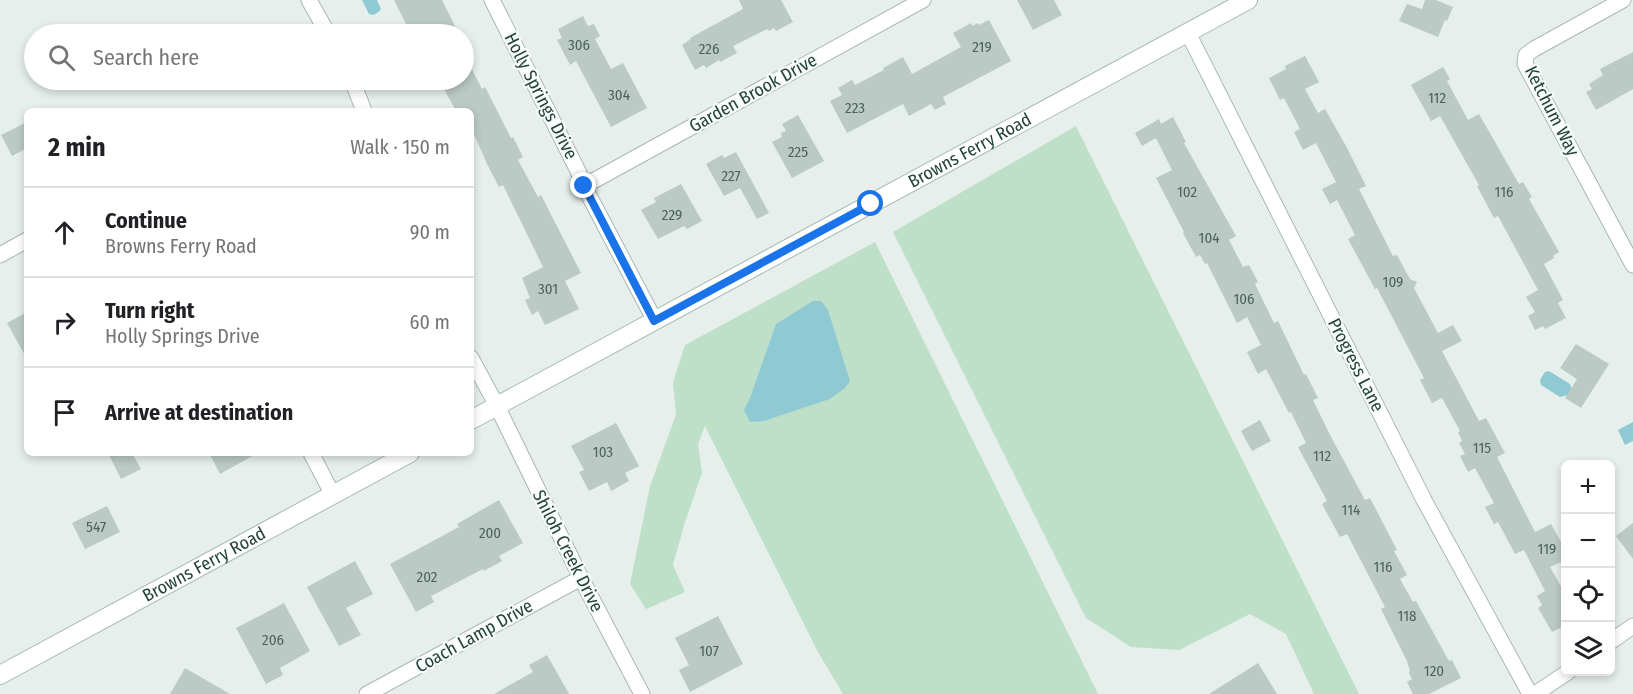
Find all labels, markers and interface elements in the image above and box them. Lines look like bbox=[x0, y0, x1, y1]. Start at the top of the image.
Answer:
search box bbox=[24, 24, 474, 90]
street label: Holly Springs Drive bbox=[500, 29, 582, 163]
house number: 306 bbox=[568, 36, 590, 54]
house number: 219 bbox=[972, 38, 992, 56]
house number: 226 bbox=[699, 40, 719, 58]
icon: search bbox=[45, 41, 78, 74]
text: Search here bbox=[93, 44, 199, 71]
street label: Garden Brook Drive bbox=[685, 49, 821, 137]
street label: Ketchum Way bbox=[1520, 62, 1584, 160]
house number: 304 bbox=[608, 86, 630, 104]
house number: 112 bbox=[1428, 89, 1446, 107]
house number: 223 bbox=[845, 99, 865, 117]
street label: Browns Ferry Road bbox=[904, 108, 1035, 193]
text: 2 min bbox=[48, 132, 106, 163]
text: Walk · 150 m bbox=[350, 135, 450, 159]
house number: 225 bbox=[788, 143, 808, 161]
house number: 227 bbox=[721, 167, 741, 185]
route end bbox=[570, 172, 596, 198]
house number: 102 bbox=[1177, 183, 1197, 201]
house number: 116 bbox=[1495, 183, 1513, 201]
route start bbox=[857, 190, 883, 216]
house number: 229 bbox=[662, 206, 682, 224]
text: Continue bbox=[105, 207, 187, 234]
icon: ahead bbox=[48, 216, 81, 249]
text: 90 m bbox=[410, 220, 450, 244]
house number: 104 bbox=[1199, 229, 1219, 247]
text: Browns Ferry Road bbox=[105, 234, 257, 258]
house number: 109 bbox=[1383, 273, 1403, 291]
house number: 301 bbox=[538, 280, 558, 298]
house number: 106 bbox=[1233, 290, 1255, 308]
text: Turn right bbox=[105, 297, 194, 324]
icon: right bbox=[48, 306, 81, 339]
text: 60 m bbox=[410, 310, 450, 334]
street label: Progress Lane bbox=[1323, 315, 1389, 415]
text: Holly Springs Drive bbox=[105, 324, 260, 348]
icon: arrive bbox=[48, 396, 81, 429]
text: Arrive at destination bbox=[105, 399, 293, 426]
house number: 115 bbox=[1473, 439, 1491, 457]
house number: 103 bbox=[593, 443, 613, 461]
house number: 112 bbox=[1313, 447, 1331, 465]
map controls bbox=[1561, 460, 1615, 676]
button: + bbox=[1561, 460, 1615, 514]
street label: Shiloh Creek Drive bbox=[528, 486, 608, 616]
house number: 114 bbox=[1342, 501, 1360, 519]
button: − bbox=[1561, 514, 1615, 568]
house number: 547 bbox=[86, 518, 106, 536]
street label: Browns Ferry Road bbox=[139, 522, 269, 607]
house number: 200 bbox=[479, 524, 501, 542]
house number: 119 bbox=[1538, 540, 1556, 558]
house number: 116 bbox=[1374, 558, 1392, 576]
house number: 202 bbox=[417, 568, 438, 586]
button: locate bbox=[1561, 568, 1615, 622]
street label: Coach Lamp Drive bbox=[411, 595, 537, 677]
house number: 118 bbox=[1398, 607, 1417, 625]
button: layers bbox=[1561, 622, 1615, 676]
house number: 206 bbox=[262, 631, 284, 649]
house number: 107 bbox=[699, 642, 719, 660]
house number: 120 bbox=[1424, 662, 1444, 680]

